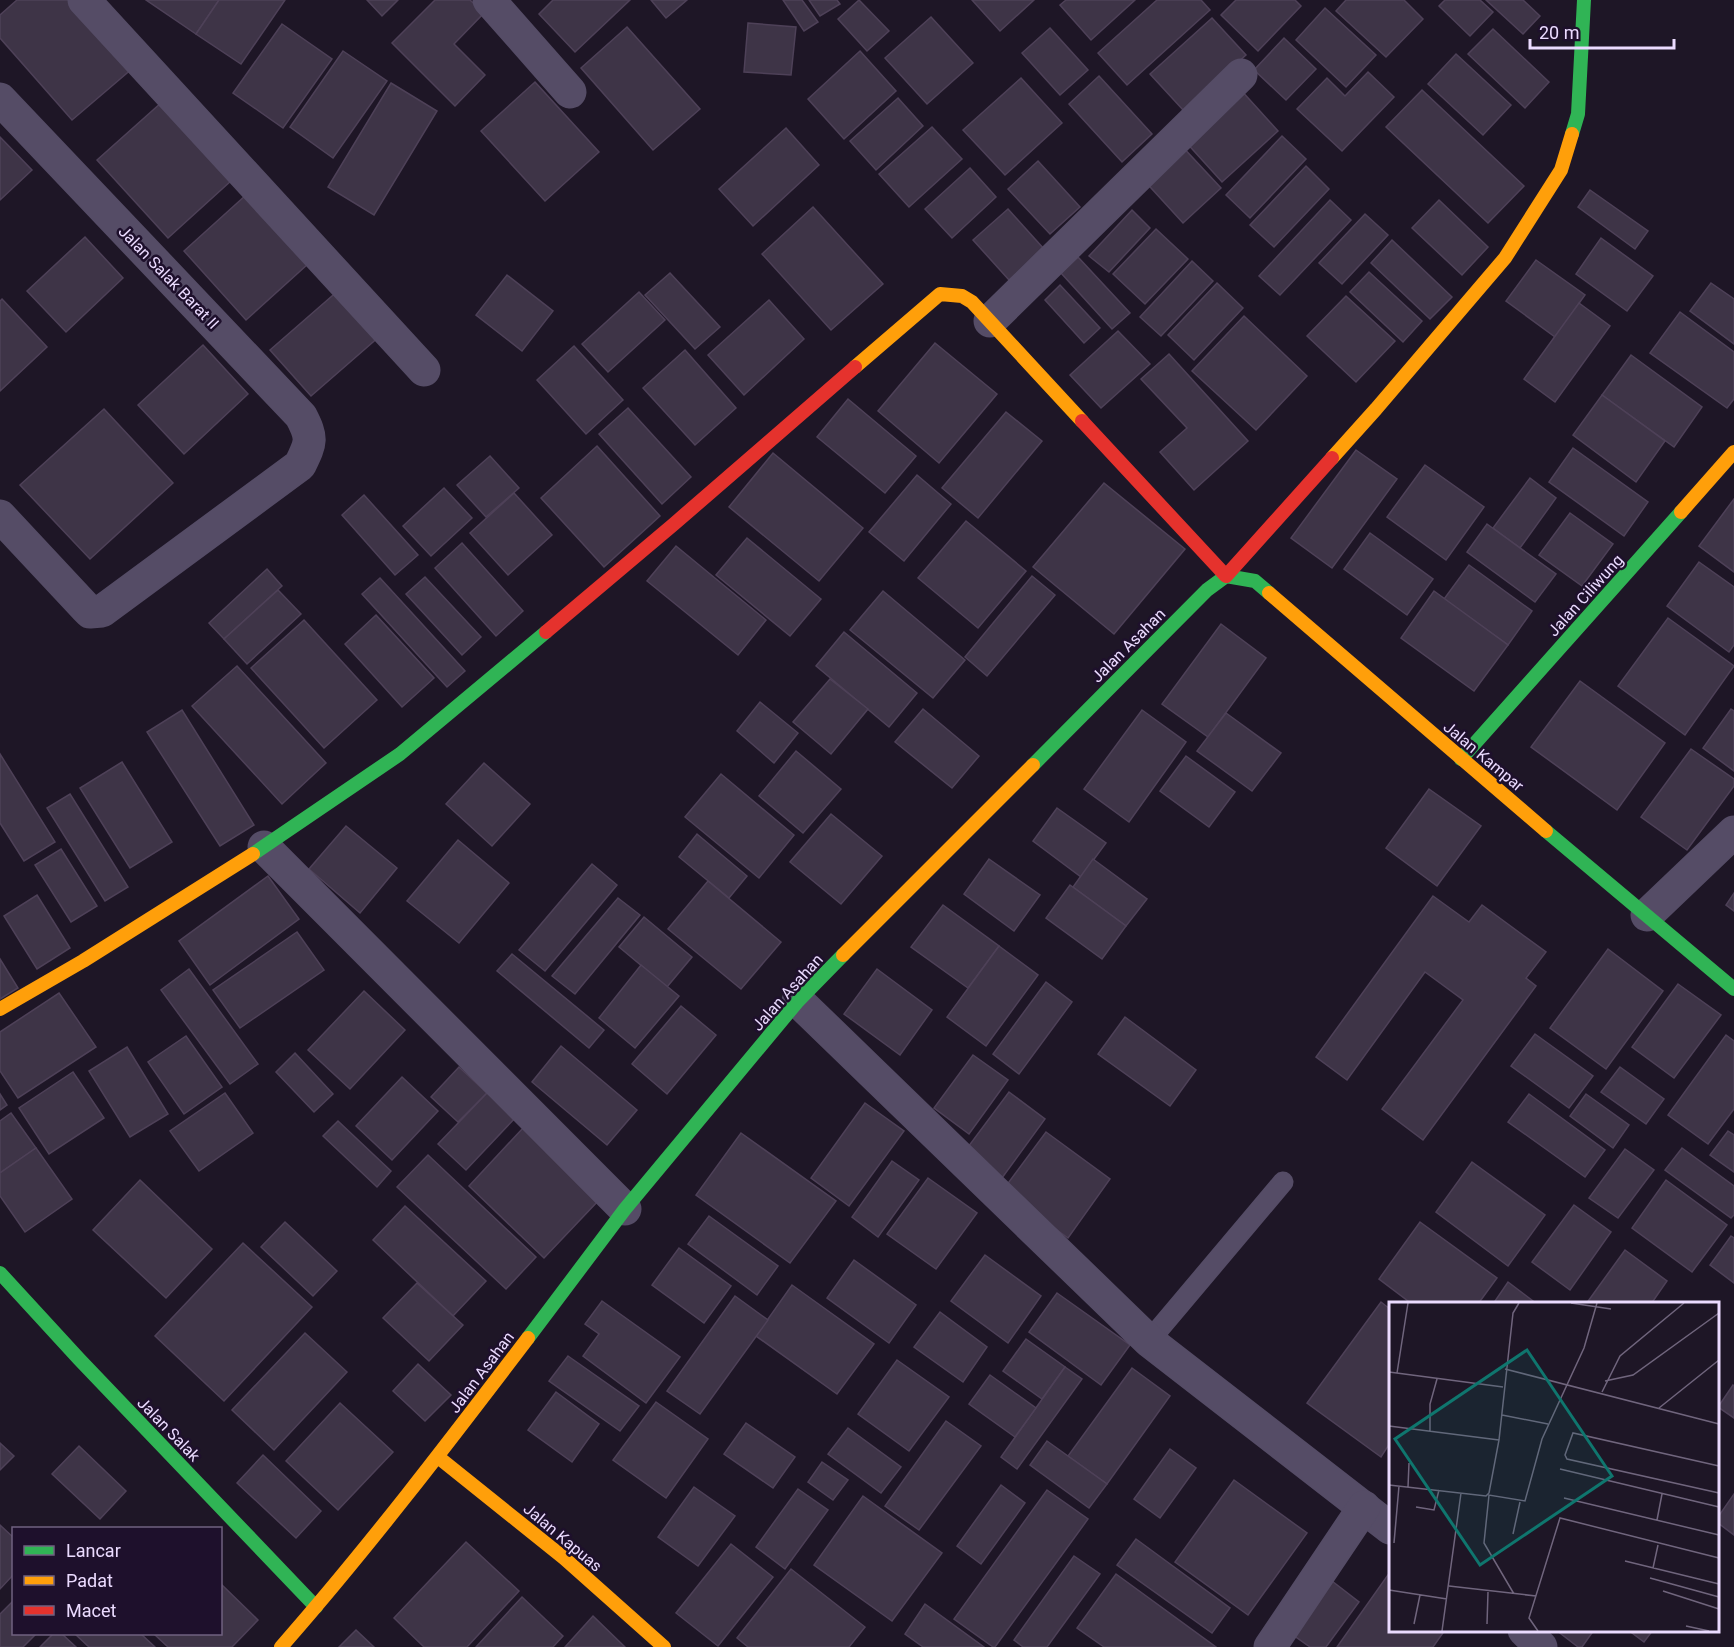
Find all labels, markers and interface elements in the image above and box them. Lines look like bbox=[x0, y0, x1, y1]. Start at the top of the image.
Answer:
scale bar bbox=[1530, 12, 1674, 50]
text: 20 m bbox=[1539, 22, 1579, 43]
street label: Jalan Salak Barat II bbox=[114, 222, 223, 333]
street label: Jalan Ciliwung bbox=[1544, 550, 1627, 640]
street label: Jalan Asahan bbox=[1087, 604, 1169, 686]
street label: Jalan Kampar bbox=[1440, 717, 1528, 796]
street label: Jalan Asahan bbox=[748, 950, 827, 1035]
inset map bbox=[1389, 1302, 1719, 1632]
street label: Jalan Asahan bbox=[445, 1328, 518, 1417]
street label: Jalan Salak bbox=[133, 1393, 205, 1466]
street label: Jalan Kapuas bbox=[520, 1499, 606, 1576]
legend bbox=[12, 1527, 222, 1635]
text: Lancar bbox=[66, 1540, 121, 1561]
text: Padat bbox=[66, 1570, 113, 1591]
text: Macet bbox=[66, 1600, 116, 1621]

